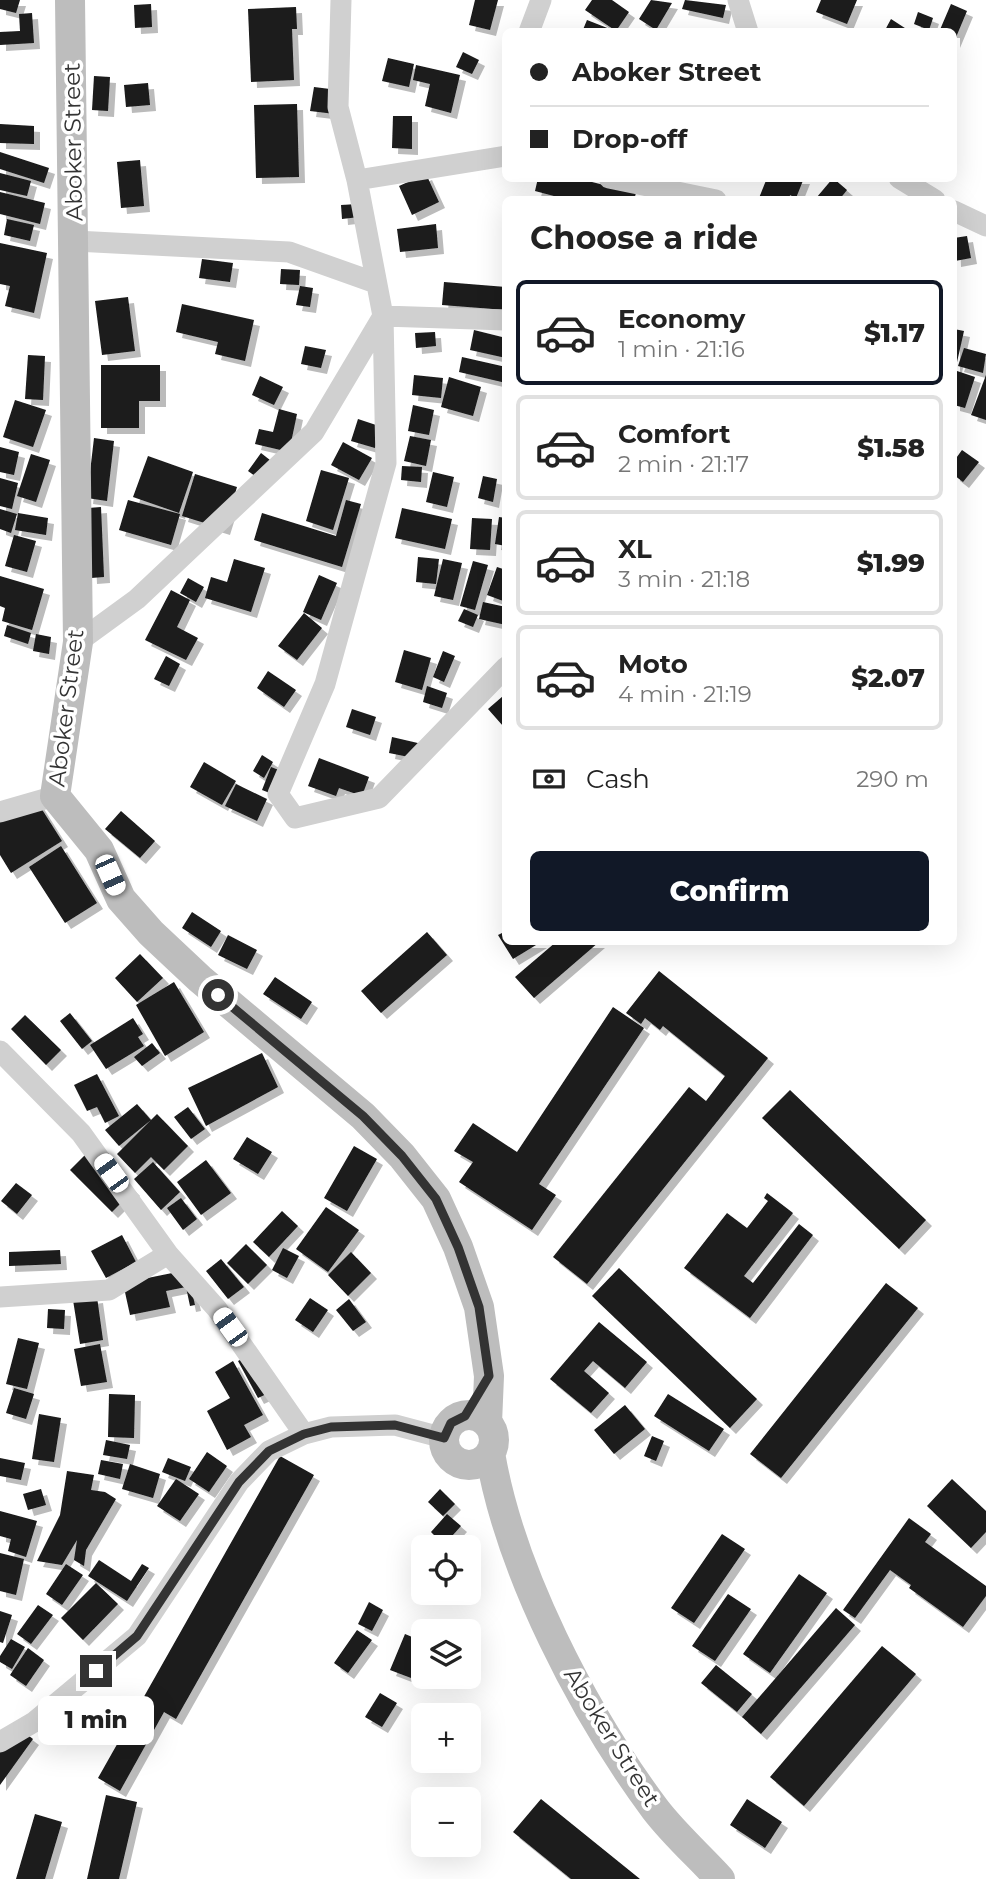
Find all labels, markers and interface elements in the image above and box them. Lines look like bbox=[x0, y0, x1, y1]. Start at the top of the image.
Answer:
text: Aboker Street bbox=[572, 56, 761, 88]
street label: Aboker Street bbox=[58, 63, 88, 221]
text: Drop-off bbox=[572, 123, 687, 155]
text: Choose a ride bbox=[530, 218, 758, 257]
icon: car bbox=[534, 301, 597, 364]
text: Economy bbox=[618, 303, 745, 335]
text: $1.17 bbox=[864, 317, 925, 349]
text: 1 min · 21:16 bbox=[618, 335, 745, 363]
icon: car bbox=[534, 416, 597, 479]
text: Comfort bbox=[618, 418, 730, 450]
text: $1.58 bbox=[857, 432, 925, 464]
text: 2 min · 21:17 bbox=[618, 450, 749, 478]
icon: car bbox=[534, 531, 597, 594]
text: XL bbox=[618, 533, 652, 565]
text: $1.99 bbox=[857, 547, 925, 579]
text: 3 min · 21:18 bbox=[618, 565, 750, 593]
street label: Aboker Street bbox=[42, 628, 90, 788]
icon: car bbox=[534, 646, 597, 709]
text: Moto bbox=[618, 648, 688, 680]
text: $2.07 bbox=[851, 662, 925, 694]
text: 4 min · 21:19 bbox=[618, 680, 752, 708]
icon: cash bbox=[530, 760, 568, 798]
text: Cash bbox=[586, 763, 650, 795]
text: 290 m bbox=[856, 765, 929, 793]
button: Confirm bbox=[530, 851, 929, 931]
car bbox=[92, 852, 129, 898]
route start bbox=[202, 979, 234, 1011]
car bbox=[91, 1150, 132, 1196]
car bbox=[210, 1304, 251, 1350]
map controls bbox=[411, 1535, 481, 1857]
button: locate bbox=[411, 1535, 481, 1605]
button: layers bbox=[411, 1619, 481, 1689]
route end bbox=[80, 1655, 112, 1687]
street label: Aboker Street bbox=[558, 1662, 666, 1812]
callout: 1 min bbox=[38, 1696, 154, 1744]
button: + bbox=[411, 1703, 481, 1773]
text: 1 min bbox=[64, 1706, 128, 1734]
button: − bbox=[411, 1787, 481, 1857]

